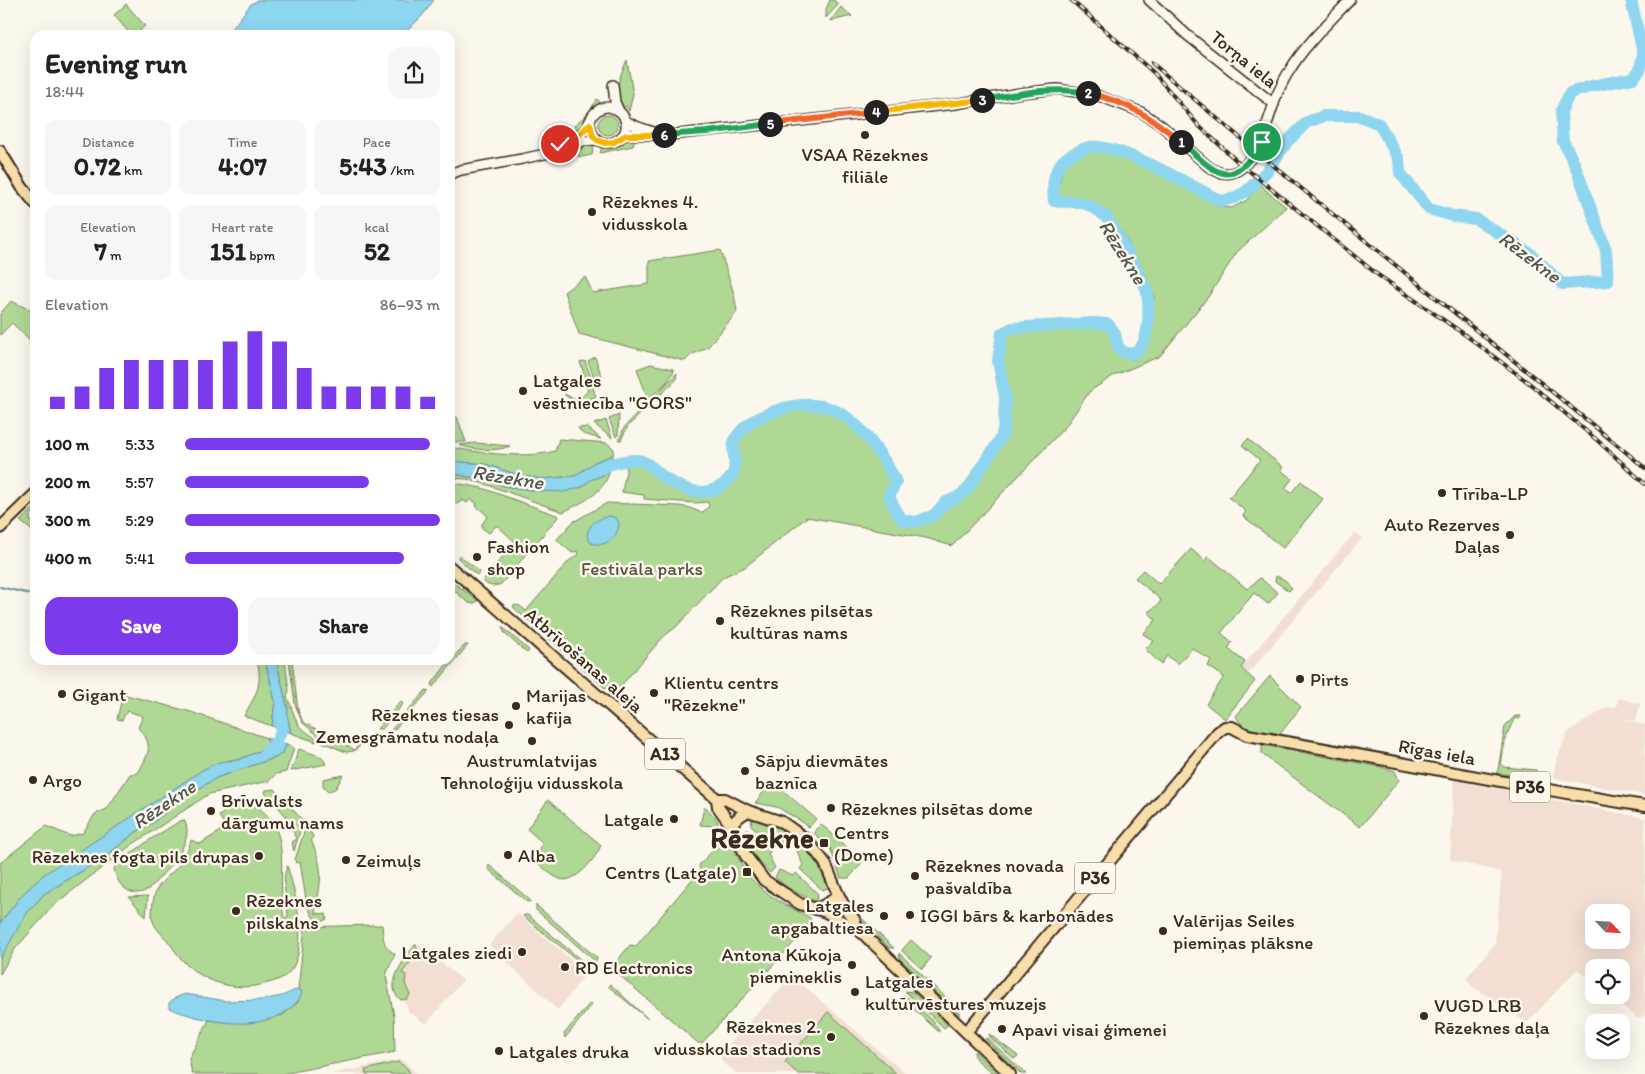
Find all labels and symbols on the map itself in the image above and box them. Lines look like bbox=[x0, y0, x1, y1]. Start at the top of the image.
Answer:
street label: Torņa iela bbox=[1206, 25, 1282, 93]
pin: 2 bbox=[1076, 80, 1100, 106]
pin: 3 bbox=[970, 88, 994, 112]
pin: 4 bbox=[864, 100, 888, 124]
pin: 5 bbox=[758, 112, 782, 136]
pin bbox=[1241, 121, 1283, 163]
pin: 6 bbox=[652, 122, 676, 148]
pin bbox=[539, 123, 581, 165]
marker: VSAA Rēzeknes filiāle bbox=[859, 129, 871, 141]
pin: 1 bbox=[1168, 130, 1194, 154]
place label: VSAA Rēzeknes filiāle bbox=[802, 143, 928, 188]
place label: Rēzeknes 4. vidusskola bbox=[602, 190, 699, 235]
marker: Rēzeknes 4. vidusskola bbox=[586, 206, 598, 218]
water label: Rēzekne bbox=[1094, 215, 1153, 290]
water label: Rēzekne bbox=[1494, 226, 1567, 289]
place label: Latgales vēstniecība "GORS" bbox=[533, 369, 692, 414]
marker: Latgales vēstniecība "GORS" bbox=[517, 385, 529, 397]
water label: Rēzekne bbox=[471, 460, 547, 495]
place label: Tīrība-LP bbox=[1452, 482, 1528, 505]
marker: Tīrība-LP bbox=[1436, 487, 1448, 499]
place label: Auto Rezerves Daļas bbox=[1384, 513, 1500, 558]
marker: Auto Rezerves Daļas bbox=[1504, 529, 1516, 541]
place label: Fashion shop bbox=[487, 535, 550, 580]
marker: Fashion shop bbox=[471, 551, 483, 563]
park label: Festivāla parks bbox=[581, 557, 703, 580]
place label: Rēzeknes pilsētas kultūras nams bbox=[730, 599, 873, 644]
street label: Atbrīvošanas aleja bbox=[520, 602, 648, 718]
marker: Rēzeknes pilsētas kultūras nams bbox=[714, 615, 726, 627]
place label: Pirts bbox=[1310, 668, 1349, 691]
place label: Klientu centrs "Rēzekne" bbox=[664, 671, 779, 716]
marker: Pirts bbox=[1294, 673, 1306, 685]
place label: Gigant bbox=[72, 683, 126, 706]
place label: Marijas kafija bbox=[526, 684, 586, 729]
marker: Klientu centrs "Rēzekne" bbox=[648, 687, 660, 699]
marker: Gigant bbox=[56, 688, 68, 700]
marker: Marijas kafija bbox=[510, 700, 522, 712]
place label: Rēzeknes tiesas Zemesgrāmatu nodaļa bbox=[316, 703, 499, 748]
marker: Rēzeknes tiesas Zemesgrāmatu nodaļa bbox=[503, 719, 515, 731]
street label: Rīgas iela bbox=[1397, 734, 1478, 770]
marker: Austrumlatvijas Tehnoloģiju vidusskola bbox=[526, 735, 538, 747]
road number: A13 bbox=[645, 739, 685, 770]
place label: Austrumlatvijas Tehnoloģiju vidusskola bbox=[441, 749, 624, 794]
place label: Sāpju dievmātes baznīca bbox=[755, 749, 888, 794]
marker: Sāpju dievmātes baznīca bbox=[739, 765, 751, 777]
place label: Argo bbox=[43, 769, 82, 792]
road number: P36 bbox=[1510, 772, 1550, 802]
water label: Rēzekne bbox=[128, 773, 202, 834]
marker: Argo bbox=[27, 774, 39, 786]
place label: Brīvvalsts dārgumu nams bbox=[221, 789, 344, 834]
place label: Rēzeknes pilsētas dome bbox=[841, 797, 1033, 820]
marker: Rēzeknes pilsētas dome bbox=[825, 802, 837, 814]
marker: Brīvvalsts dārgumu nams bbox=[205, 805, 217, 817]
place label: Latgale bbox=[604, 808, 664, 831]
marker: Latgale bbox=[668, 813, 680, 825]
district label: Rēzekne bbox=[710, 820, 814, 855]
place label: Centrs (Dome) bbox=[834, 821, 894, 866]
marker: Centrs (Dome) bbox=[818, 837, 830, 849]
place label: Alba bbox=[518, 844, 555, 867]
place label: Rēzeknes fogta pils drupas bbox=[32, 845, 249, 868]
place label: Zeimuļs bbox=[356, 849, 421, 872]
marker: Alba bbox=[502, 849, 514, 861]
marker: Rēzeknes fogta pils drupas bbox=[253, 850, 265, 862]
marker: Zeimuļs bbox=[340, 854, 352, 866]
place label: Rēzeknes novada pašvaldība bbox=[925, 854, 1064, 899]
place label: Centrs (Latgale) bbox=[605, 861, 737, 884]
road number: P36 bbox=[1075, 862, 1115, 894]
marker: Centrs (Latgale) bbox=[741, 866, 753, 878]
marker: Rēzeknes novada pašvaldība bbox=[909, 870, 921, 882]
place label: Rēzeknes pilskalns bbox=[246, 889, 322, 934]
place label: Latgales apgabaltiesa bbox=[770, 894, 874, 939]
place label: IGGI bārs & karbonādes bbox=[920, 904, 1114, 927]
north arrow bbox=[1585, 904, 1630, 949]
marker: Rēzeknes pilskalns bbox=[230, 905, 242, 917]
marker: IGGI bārs & karbonādes bbox=[904, 909, 916, 921]
place label: Valērijas Seiles piemiņas plāksne bbox=[1173, 909, 1313, 954]
marker: Latgales apgabaltiesa bbox=[878, 910, 890, 922]
marker: Valērijas Seiles piemiņas plāksne bbox=[1157, 925, 1169, 937]
place label: Latgales ziedi bbox=[401, 941, 512, 964]
place label: Antona Kūkoja piemineklis bbox=[721, 943, 842, 988]
marker: Latgales ziedi bbox=[516, 946, 528, 958]
place label: RD Electronics bbox=[575, 956, 693, 979]
marker: Antona Kūkoja piemineklis bbox=[846, 959, 858, 971]
marker: RD Electronics bbox=[559, 961, 571, 973]
place label: Latgales kultūrvēstures muzejs bbox=[865, 970, 1046, 1015]
marker: Latgales kultūrvēstures muzejs bbox=[849, 986, 861, 998]
place label: VUGD LRB Rēzeknes daļa bbox=[1434, 994, 1550, 1039]
marker: VUGD LRB Rēzeknes daļa bbox=[1418, 1010, 1430, 1022]
place label: Rēzeknes 2. vidusskolas stadions bbox=[654, 1015, 821, 1060]
place label: Apavi visai ģimenei bbox=[1012, 1018, 1167, 1041]
marker: Apavi visai ģimenei bbox=[996, 1023, 1008, 1035]
marker: Rēzeknes 2. vidusskolas stadions bbox=[825, 1031, 837, 1043]
place label: Latgales druka bbox=[509, 1040, 629, 1063]
marker: Latgales druka bbox=[493, 1045, 505, 1057]

